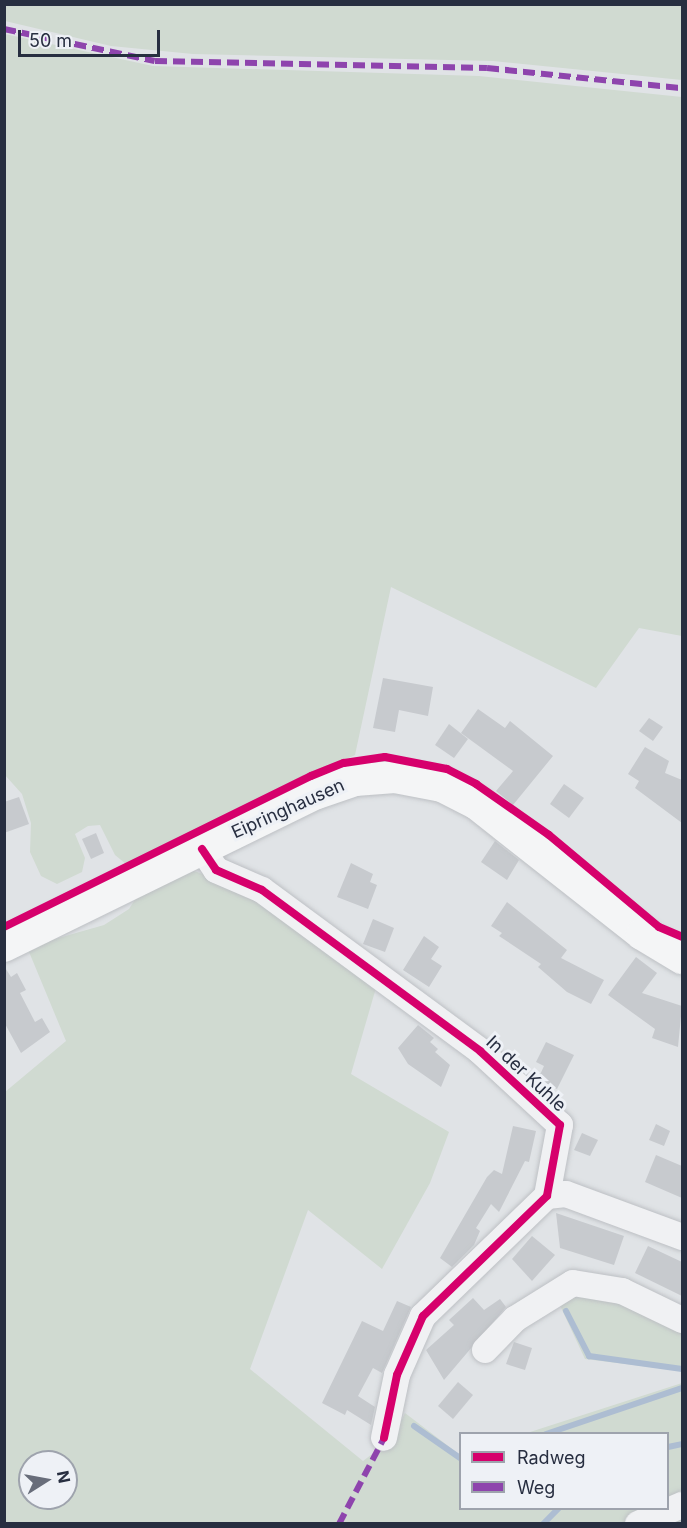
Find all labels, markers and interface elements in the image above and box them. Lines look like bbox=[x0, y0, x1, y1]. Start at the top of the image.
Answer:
scale bar bbox=[21, 18, 164, 56]
text: 50 m bbox=[29, 30, 72, 51]
street label: Eipringhausen bbox=[228, 774, 348, 844]
street label: In der Kuhle bbox=[482, 1031, 570, 1117]
legend bbox=[459, 1432, 669, 1510]
text: Radweg bbox=[517, 1447, 586, 1468]
north arrow bbox=[18, 1450, 78, 1510]
text: N bbox=[53, 1469, 75, 1485]
text: Weg bbox=[517, 1477, 555, 1498]

